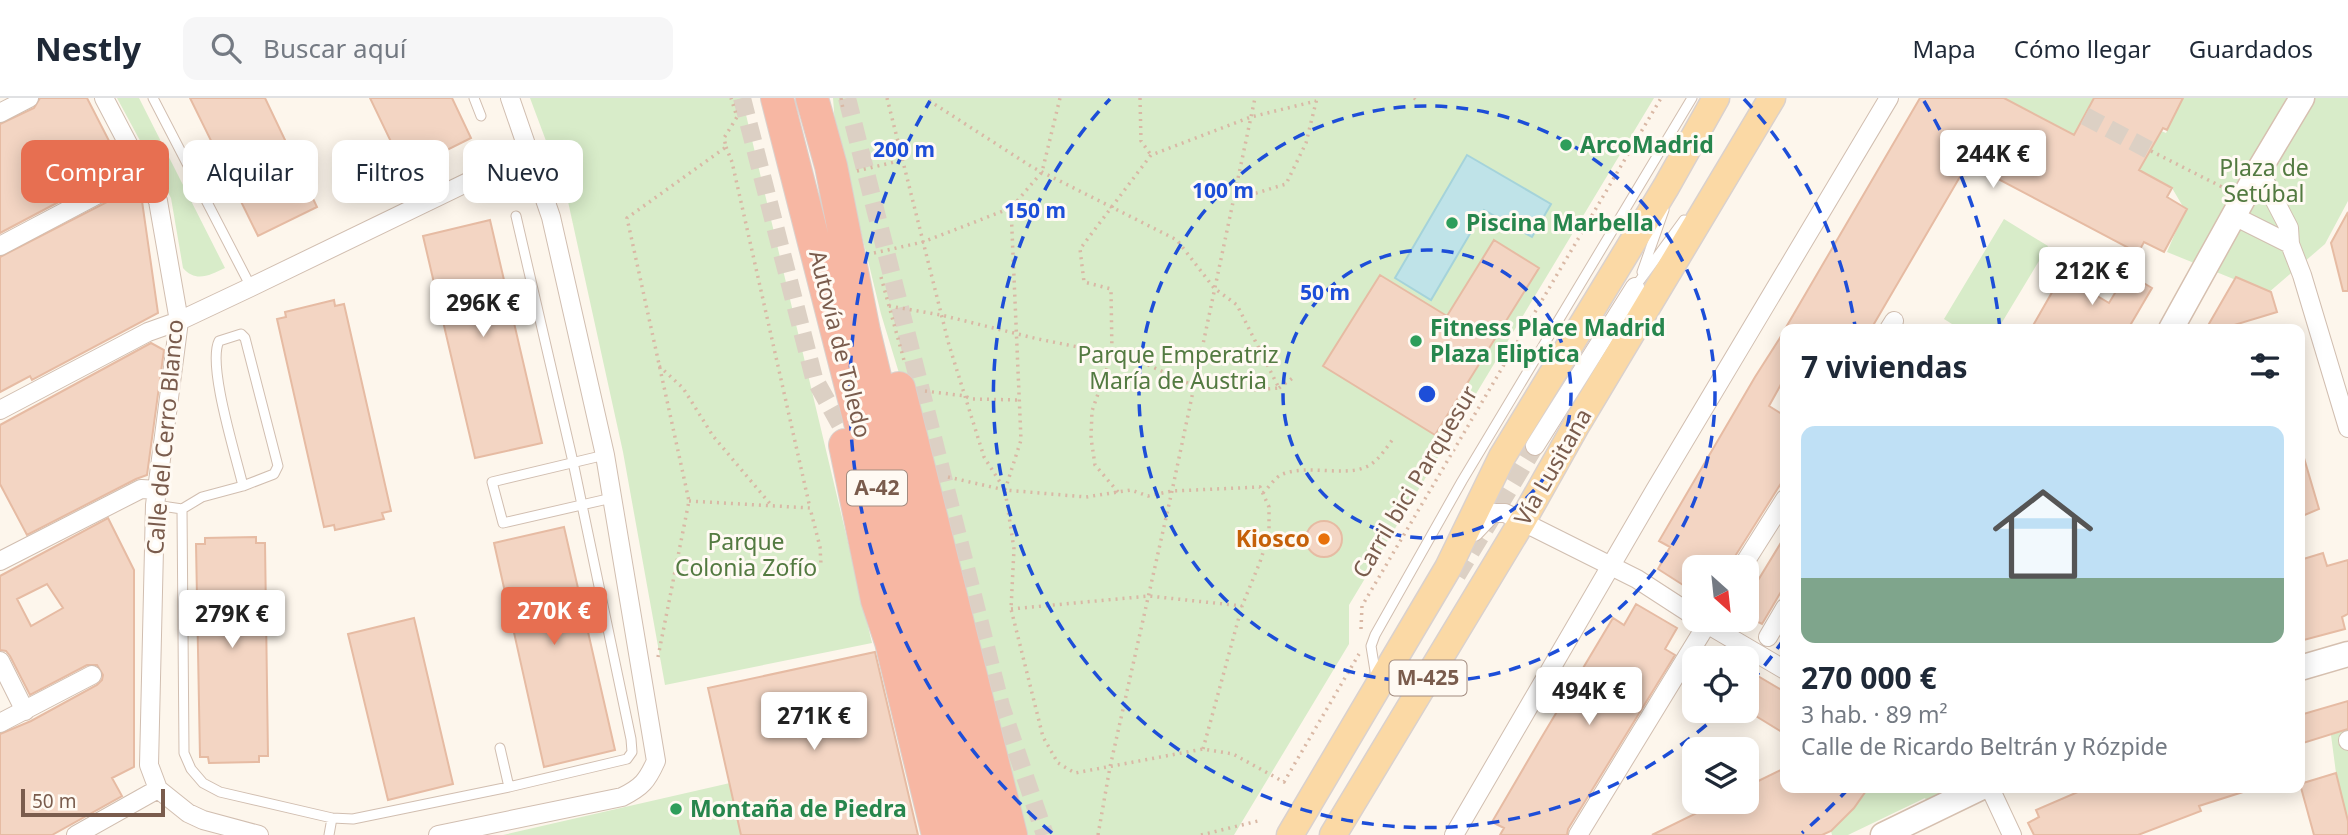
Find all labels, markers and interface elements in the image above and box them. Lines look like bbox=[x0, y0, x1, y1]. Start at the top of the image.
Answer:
search box bbox=[183, 17, 673, 80]
text: Nestly bbox=[35, 26, 141, 71]
icon: search bbox=[207, 29, 245, 67]
text: Buscar aquí bbox=[263, 30, 406, 66]
text: Mapa bbox=[1912, 32, 1976, 65]
text: Cómo llegar bbox=[2014, 32, 2151, 65]
text: Guardados bbox=[2189, 32, 2313, 65]
place label: ArcoMadrid bbox=[1580, 128, 1714, 160]
pin: 244K € bbox=[1936, 130, 2050, 190]
text: 200 m bbox=[873, 135, 935, 163]
marker: ArcoMadrid bbox=[1558, 137, 1574, 153]
text: 244K € bbox=[1956, 137, 2030, 169]
chip: Comprar bbox=[21, 140, 169, 203]
chip: Alquilar bbox=[183, 140, 318, 203]
chip: Filtros bbox=[332, 140, 449, 203]
chip: Nuevo bbox=[463, 140, 583, 203]
park label: Plaza de Setúbal bbox=[2219, 151, 2309, 209]
text: 100 m bbox=[1192, 176, 1254, 204]
text: 150 m bbox=[1004, 196, 1066, 224]
place label: Piscina Marbella bbox=[1466, 206, 1654, 238]
marker: Piscina Marbella bbox=[1444, 215, 1460, 231]
street label: Autovía de Toledo bbox=[802, 247, 880, 441]
pin: 212K € bbox=[2035, 248, 2149, 307]
text: 212K € bbox=[2055, 254, 2129, 286]
text: 50 m bbox=[1300, 278, 1350, 306]
pin: 296K € bbox=[426, 280, 540, 339]
text: 296K € bbox=[446, 286, 520, 318]
place label: Fitness Place Madrid Plaza Eliptica bbox=[1430, 311, 1665, 369]
street label: Calle del Cerro Blanco bbox=[138, 318, 190, 556]
marker: Fitness Place Madrid Plaza Eliptica bbox=[1408, 333, 1424, 349]
park label: Parque Emperatriz María de Austria bbox=[1077, 338, 1279, 396]
text: 7 viviendas bbox=[1801, 346, 1968, 387]
icon: filters bbox=[2246, 347, 2284, 385]
street label: Carril bici Parquesur bbox=[1344, 379, 1485, 584]
centre of rings bbox=[1415, 382, 1439, 406]
street label: Vía Lusitana bbox=[1506, 402, 1599, 531]
road number: A-42 bbox=[847, 470, 907, 506]
icon: home bbox=[1980, 471, 2106, 597]
place label: Kiosco bbox=[1236, 522, 1310, 554]
park label: Parque Colonia Zofío bbox=[675, 525, 817, 583]
marker: Kiosco bbox=[1316, 531, 1332, 547]
north arrow bbox=[1682, 555, 1759, 632]
map controls bbox=[1682, 555, 1759, 814]
pin: 270K € bbox=[497, 588, 611, 647]
pin: 279K € bbox=[175, 590, 289, 650]
text: 270K € bbox=[517, 594, 591, 626]
text: 279K € bbox=[195, 597, 269, 629]
button: locate bbox=[1682, 646, 1759, 723]
text: 270 000 € bbox=[1801, 657, 1937, 698]
road number: M-425 bbox=[1390, 660, 1466, 696]
pin: 494K € bbox=[1532, 668, 1646, 727]
text: 494K € bbox=[1552, 674, 1626, 706]
pin: 271K € bbox=[757, 692, 871, 752]
text: 3 hab. · 89 m² bbox=[1801, 698, 1948, 730]
text: 271K € bbox=[777, 699, 851, 731]
text: Calle de Ricardo Beltrán y Rózpide bbox=[1801, 730, 2168, 762]
button: layers bbox=[1682, 737, 1759, 814]
scale bar bbox=[21, 786, 164, 818]
text: 50 m bbox=[32, 788, 76, 814]
place label: Montaña de Piedra bbox=[690, 792, 907, 824]
marker: Montaña de Piedra bbox=[668, 801, 684, 817]

